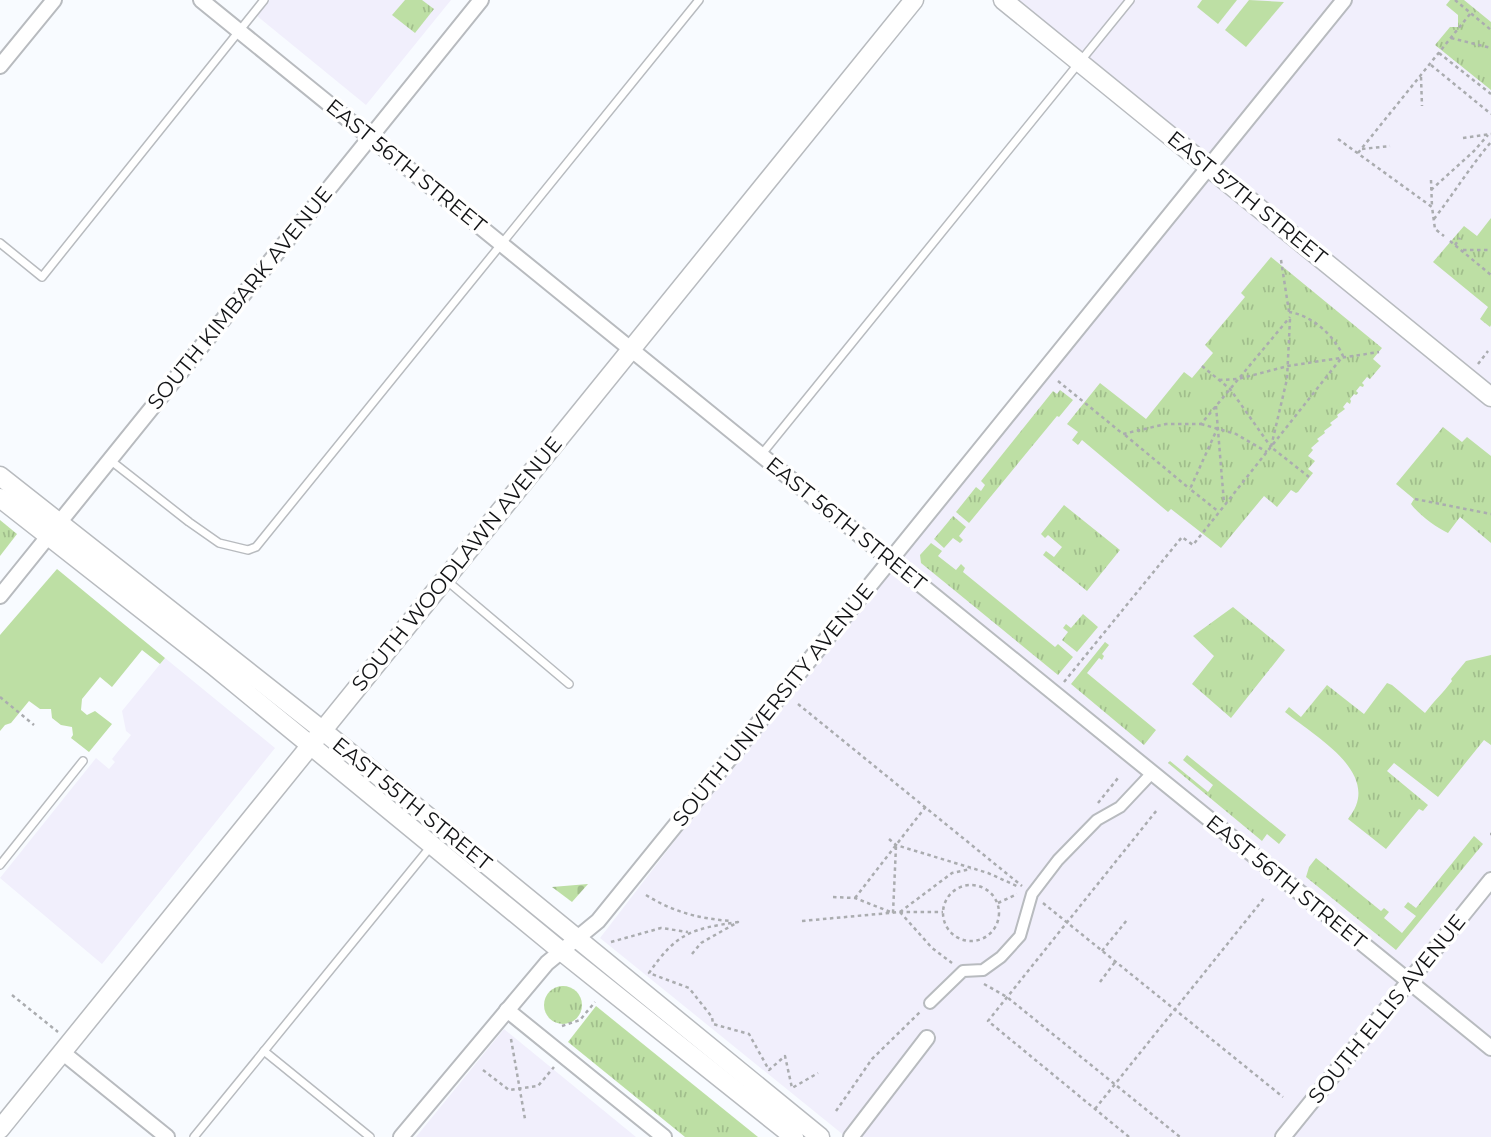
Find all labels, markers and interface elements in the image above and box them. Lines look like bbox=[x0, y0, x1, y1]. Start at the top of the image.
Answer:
street label: EAST 56TH STREET bbox=[321, 93, 491, 238]
street label: EAST 57TH STREET bbox=[1162, 126, 1332, 270]
street label: SOUTH KIMBARK AVENUE bbox=[142, 181, 337, 414]
street label: SOUTH WOODLAWN AVENUE bbox=[346, 432, 567, 696]
street label: EAST 56TH STREET bbox=[761, 451, 931, 596]
street label: SOUTH UNIVERSITY AVENUE bbox=[667, 578, 878, 831]
street label: EAST 55TH STREET bbox=[328, 732, 497, 875]
street label: EAST 56TH STREET bbox=[1201, 809, 1371, 954]
street label: SOUTH ELLIS AVENUE bbox=[1303, 909, 1470, 1108]

